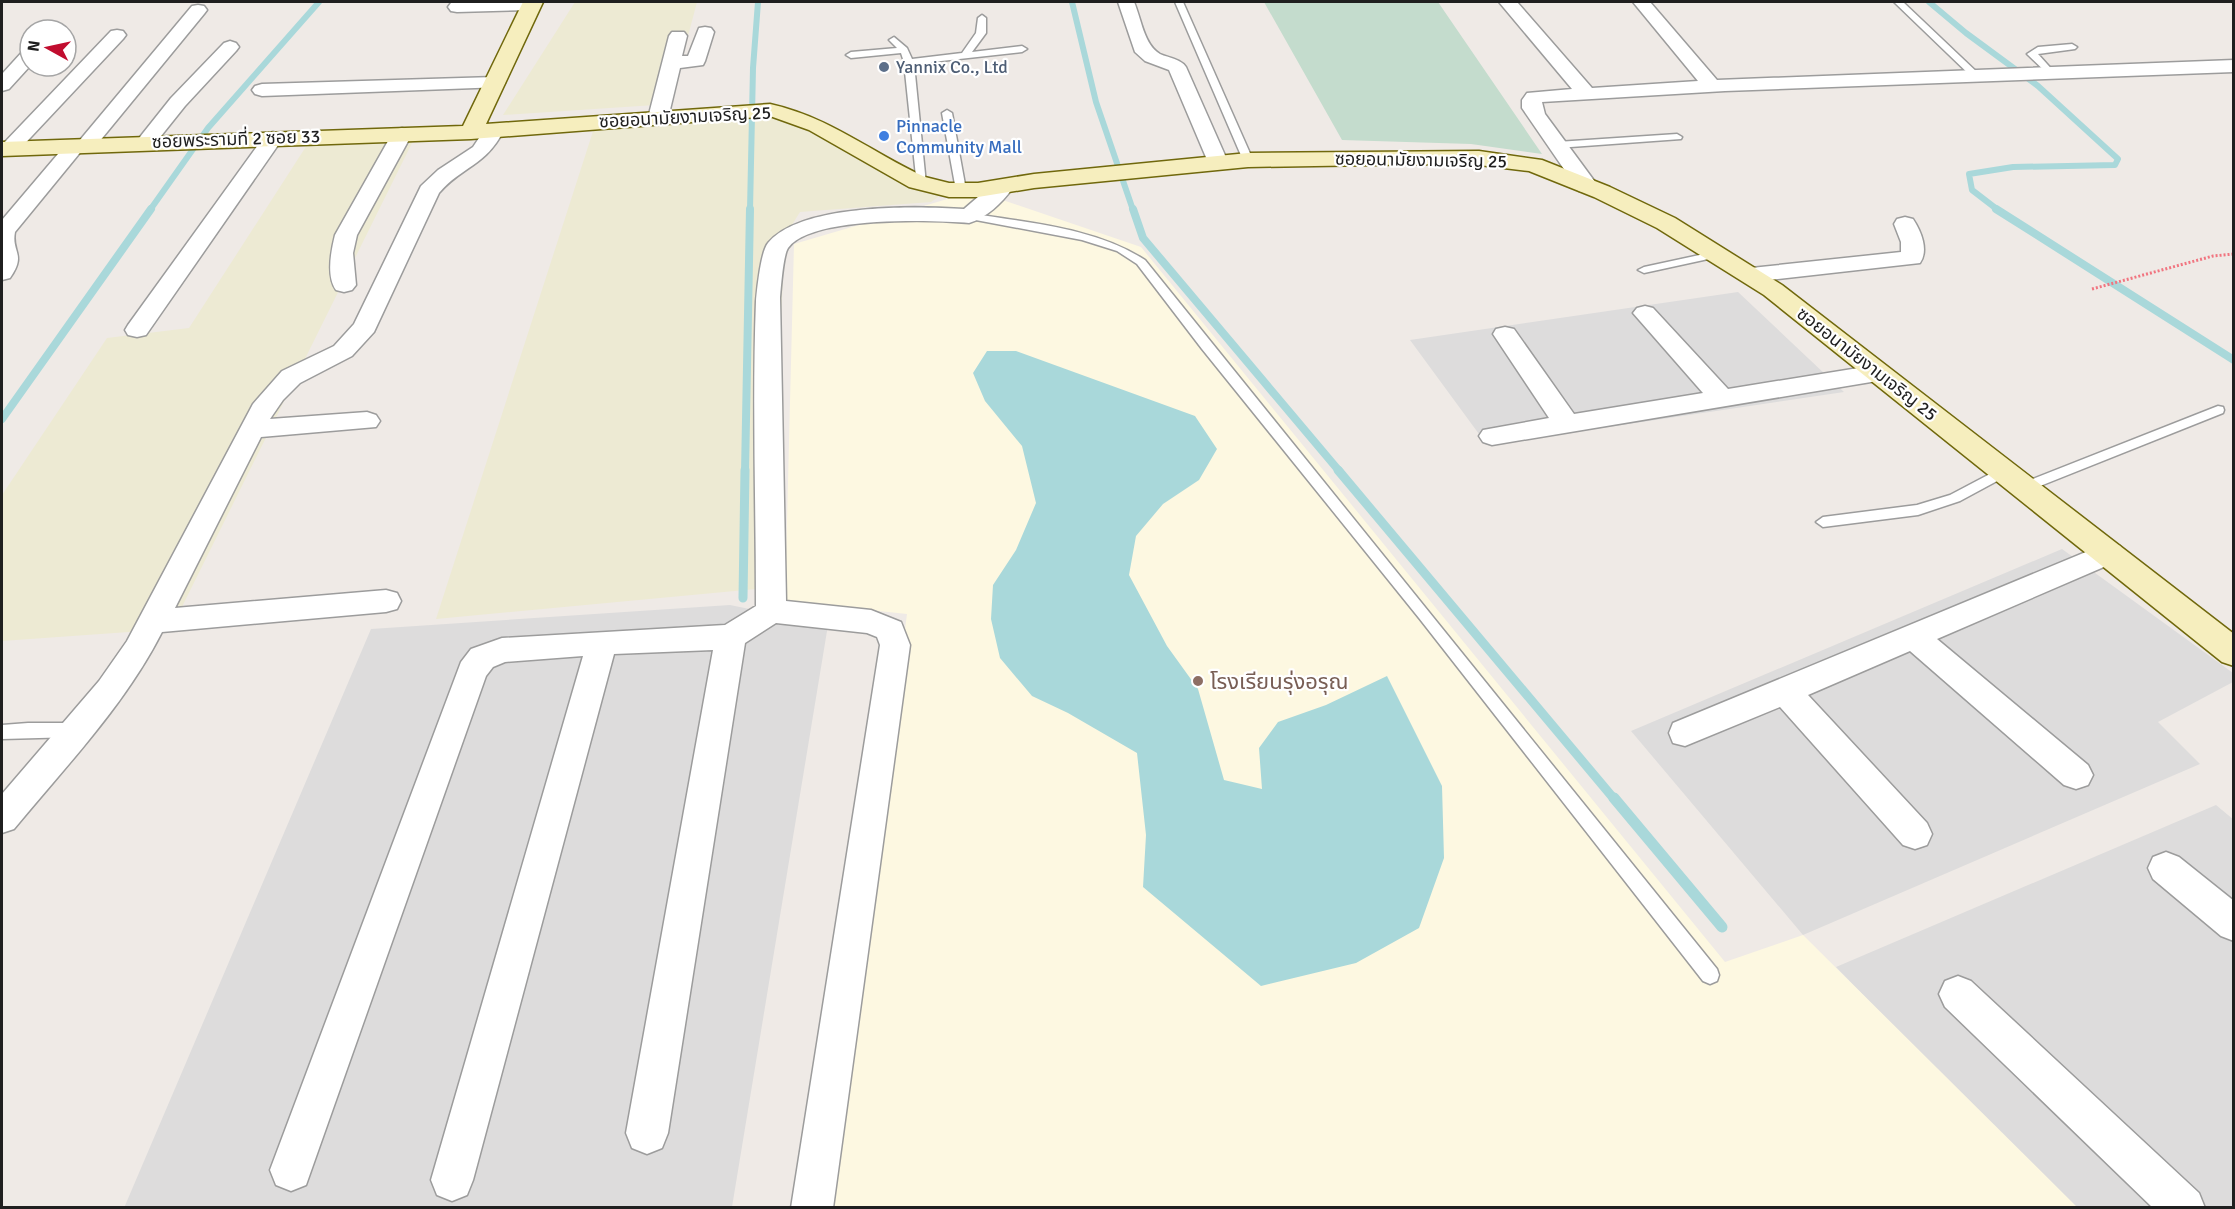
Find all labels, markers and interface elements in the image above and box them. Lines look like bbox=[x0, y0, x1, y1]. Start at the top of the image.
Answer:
north arrow bbox=[18, 18, 78, 78]
text: N bbox=[23, 39, 45, 53]
place label: Yannix Co., Ltd bbox=[896, 56, 1008, 78]
marker: Yannix Co., Ltd bbox=[877, 60, 891, 74]
street label: ซอยอนามัยงามเจริญ 25 bbox=[598, 102, 772, 132]
place label: Pinnacle Community Mall bbox=[896, 115, 1022, 158]
street label: ซอยพระรามที่ 2 ซอย 33 bbox=[151, 123, 321, 153]
marker: Pinnacle Community Mall bbox=[877, 129, 891, 143]
street label: ซอยอนามัยงามเจริญ 25 bbox=[1335, 147, 1507, 173]
street label: ซอยอนามัยงามเจริญ 25 bbox=[1792, 302, 1942, 426]
place label: โรงเรียนรุ่งอรุณ bbox=[1210, 668, 1349, 695]
marker: โรงเรียนรุ่งอรุณ bbox=[1191, 674, 1205, 688]

